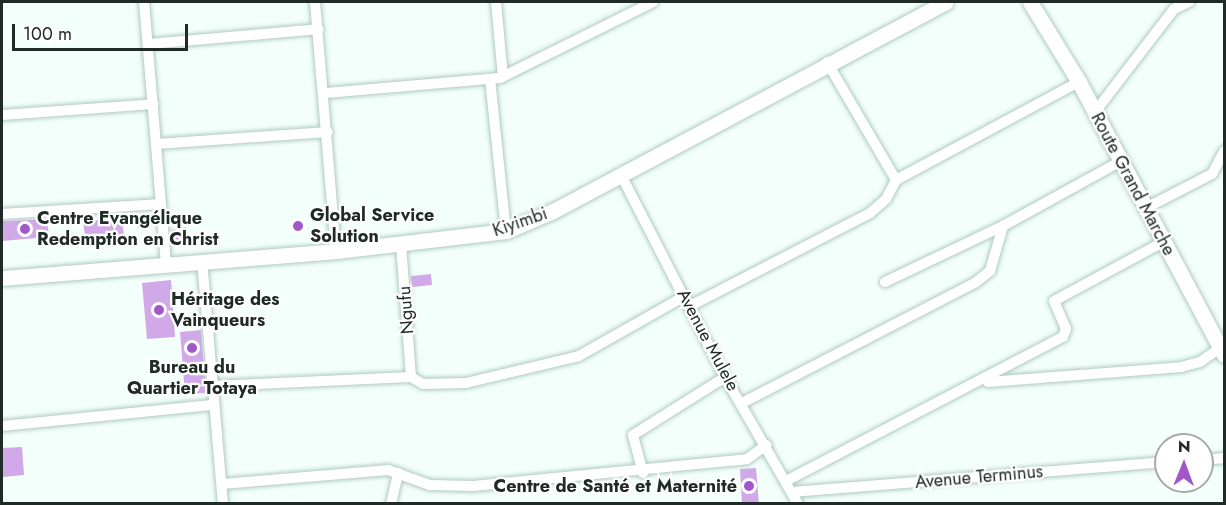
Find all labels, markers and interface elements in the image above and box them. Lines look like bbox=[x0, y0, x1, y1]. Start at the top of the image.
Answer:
scale bar bbox=[15, 12, 190, 50]
text: 100 m bbox=[23, 21, 72, 47]
street label: Route Grand Marche bbox=[1086, 109, 1180, 259]
street label: Kiyimbi bbox=[490, 203, 550, 241]
place label: Global Service Solution bbox=[310, 205, 434, 248]
place label: Centre Evangélique Redemption en Christ bbox=[37, 208, 219, 250]
marker: Global Service Solution bbox=[291, 219, 305, 233]
marker: Centre Evangélique Redemption en Christ bbox=[18, 222, 32, 236]
street label: Ngufu bbox=[394, 285, 418, 335]
street label: Avenue Mulele bbox=[672, 285, 744, 395]
place label: Héritage des Vainqueurs bbox=[171, 289, 280, 332]
marker: Héritage des Vainqueurs bbox=[152, 303, 166, 317]
marker: Bureau du Quartier Totaya bbox=[185, 341, 199, 355]
place label: Bureau du Quartier Totaya bbox=[127, 357, 257, 400]
north arrow bbox=[1154, 433, 1214, 493]
text: N bbox=[1178, 435, 1191, 458]
street label: Avenue Terminus bbox=[914, 461, 1044, 493]
place label: Centre de Santé et Maternité bbox=[494, 475, 737, 497]
marker: Centre de Santé et Maternité bbox=[742, 479, 756, 493]

